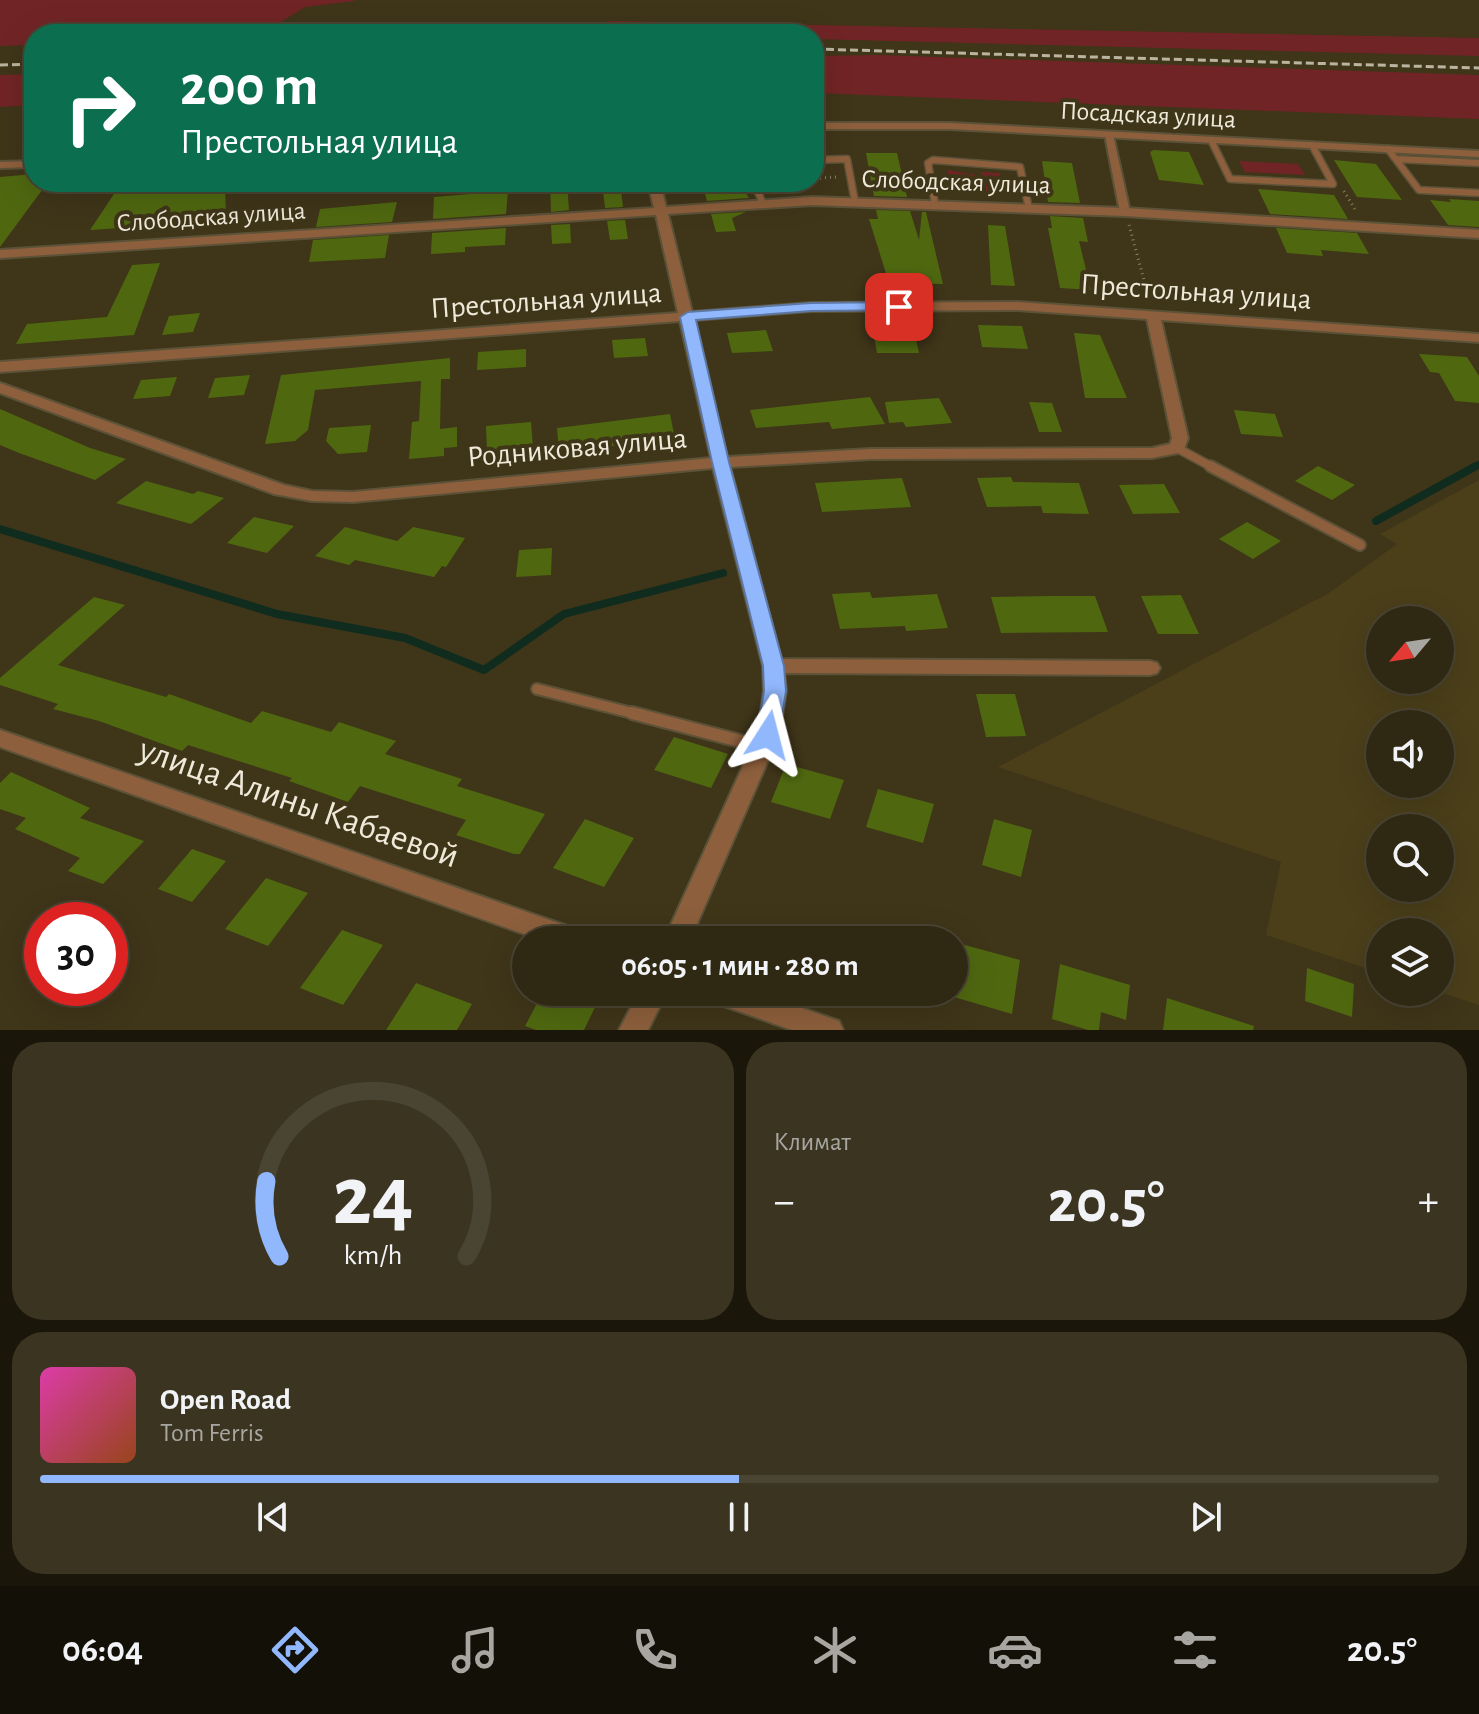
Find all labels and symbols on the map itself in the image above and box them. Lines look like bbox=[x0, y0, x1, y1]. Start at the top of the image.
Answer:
street label: Посадская улица bbox=[1059, 97, 1237, 133]
street label: Слободская улица bbox=[861, 166, 1051, 198]
street label: Слободская улица bbox=[116, 197, 306, 237]
street label: Престольная улица bbox=[1079, 269, 1313, 315]
pin bbox=[865, 273, 933, 341]
street label: Престольная улица bbox=[429, 278, 663, 324]
street label: Родниковая улица bbox=[466, 423, 688, 473]
north arrow bbox=[1366, 606, 1454, 694]
position arrow bbox=[726, 693, 810, 777]
street label: улица Алины Кабаевой bbox=[134, 731, 463, 875]
speed limit sign: 30 bbox=[24, 902, 128, 1006]

